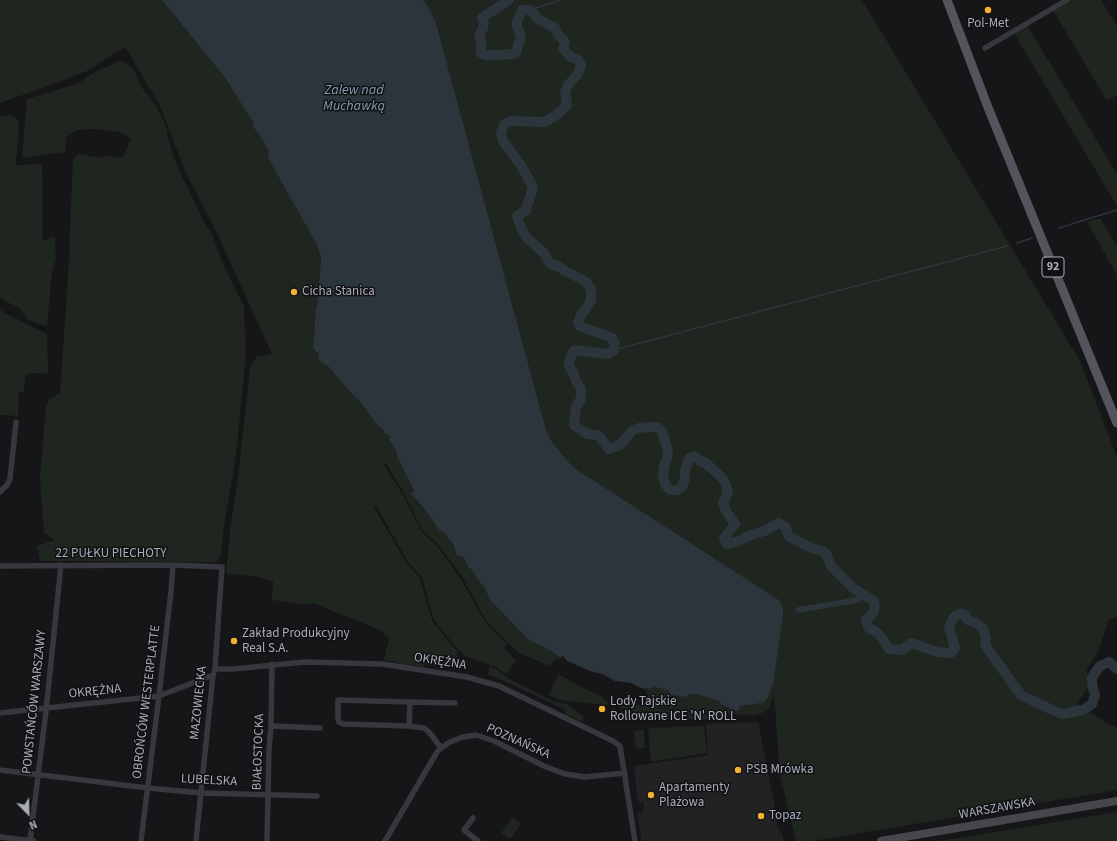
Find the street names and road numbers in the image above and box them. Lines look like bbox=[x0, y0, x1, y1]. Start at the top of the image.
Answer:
road number: 92 bbox=[1042, 257, 1064, 277]
street label: 22 PUŁKU PIECHOTY bbox=[56, 546, 166, 562]
street label: OBROŃCÓW WESTERPLATTE bbox=[130, 624, 164, 780]
street label: POWSTAŃCÓW WARSZAWY bbox=[20, 629, 50, 775]
street label: OKRĘŻNA bbox=[413, 650, 467, 674]
street label: MAZOWIECKA bbox=[187, 665, 211, 741]
street label: OKRĘŻNA bbox=[68, 681, 122, 703]
street label: BIAŁOSTOCKA bbox=[250, 713, 268, 791]
street label: POZNAŃSKA bbox=[484, 721, 552, 763]
street label: LUBELSKA bbox=[181, 772, 237, 790]
street label: WARSZAWSKA bbox=[958, 795, 1036, 823]

